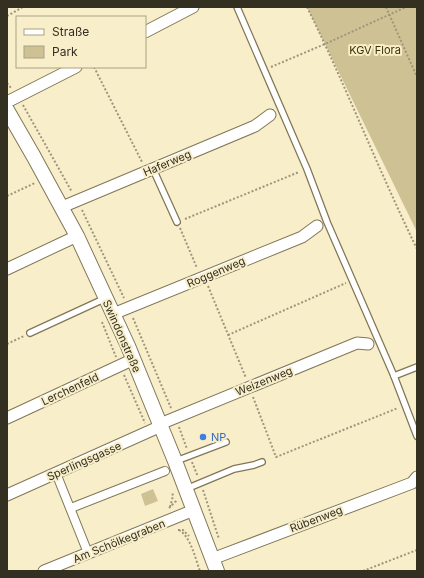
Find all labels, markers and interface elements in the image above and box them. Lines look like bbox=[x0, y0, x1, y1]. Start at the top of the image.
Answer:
legend bbox=[16, 16, 146, 68]
text: Straße bbox=[52, 24, 89, 39]
park label: KGV Flora bbox=[349, 43, 401, 57]
text: Park bbox=[52, 44, 78, 59]
street label: Haferweg bbox=[141, 147, 193, 179]
street label: Roggenweg bbox=[185, 253, 247, 291]
street label: Swindonstraße bbox=[100, 298, 144, 374]
street label: Weizenweg bbox=[233, 363, 295, 399]
street label: Lerchenfeld bbox=[39, 370, 101, 408]
place label: NP bbox=[211, 430, 226, 444]
marker: NP bbox=[198, 432, 208, 442]
street label: Sperlingsgasse bbox=[45, 438, 123, 484]
street label: Rübenweg bbox=[288, 503, 344, 535]
street label: Am Schölkegraben bbox=[71, 516, 167, 566]

